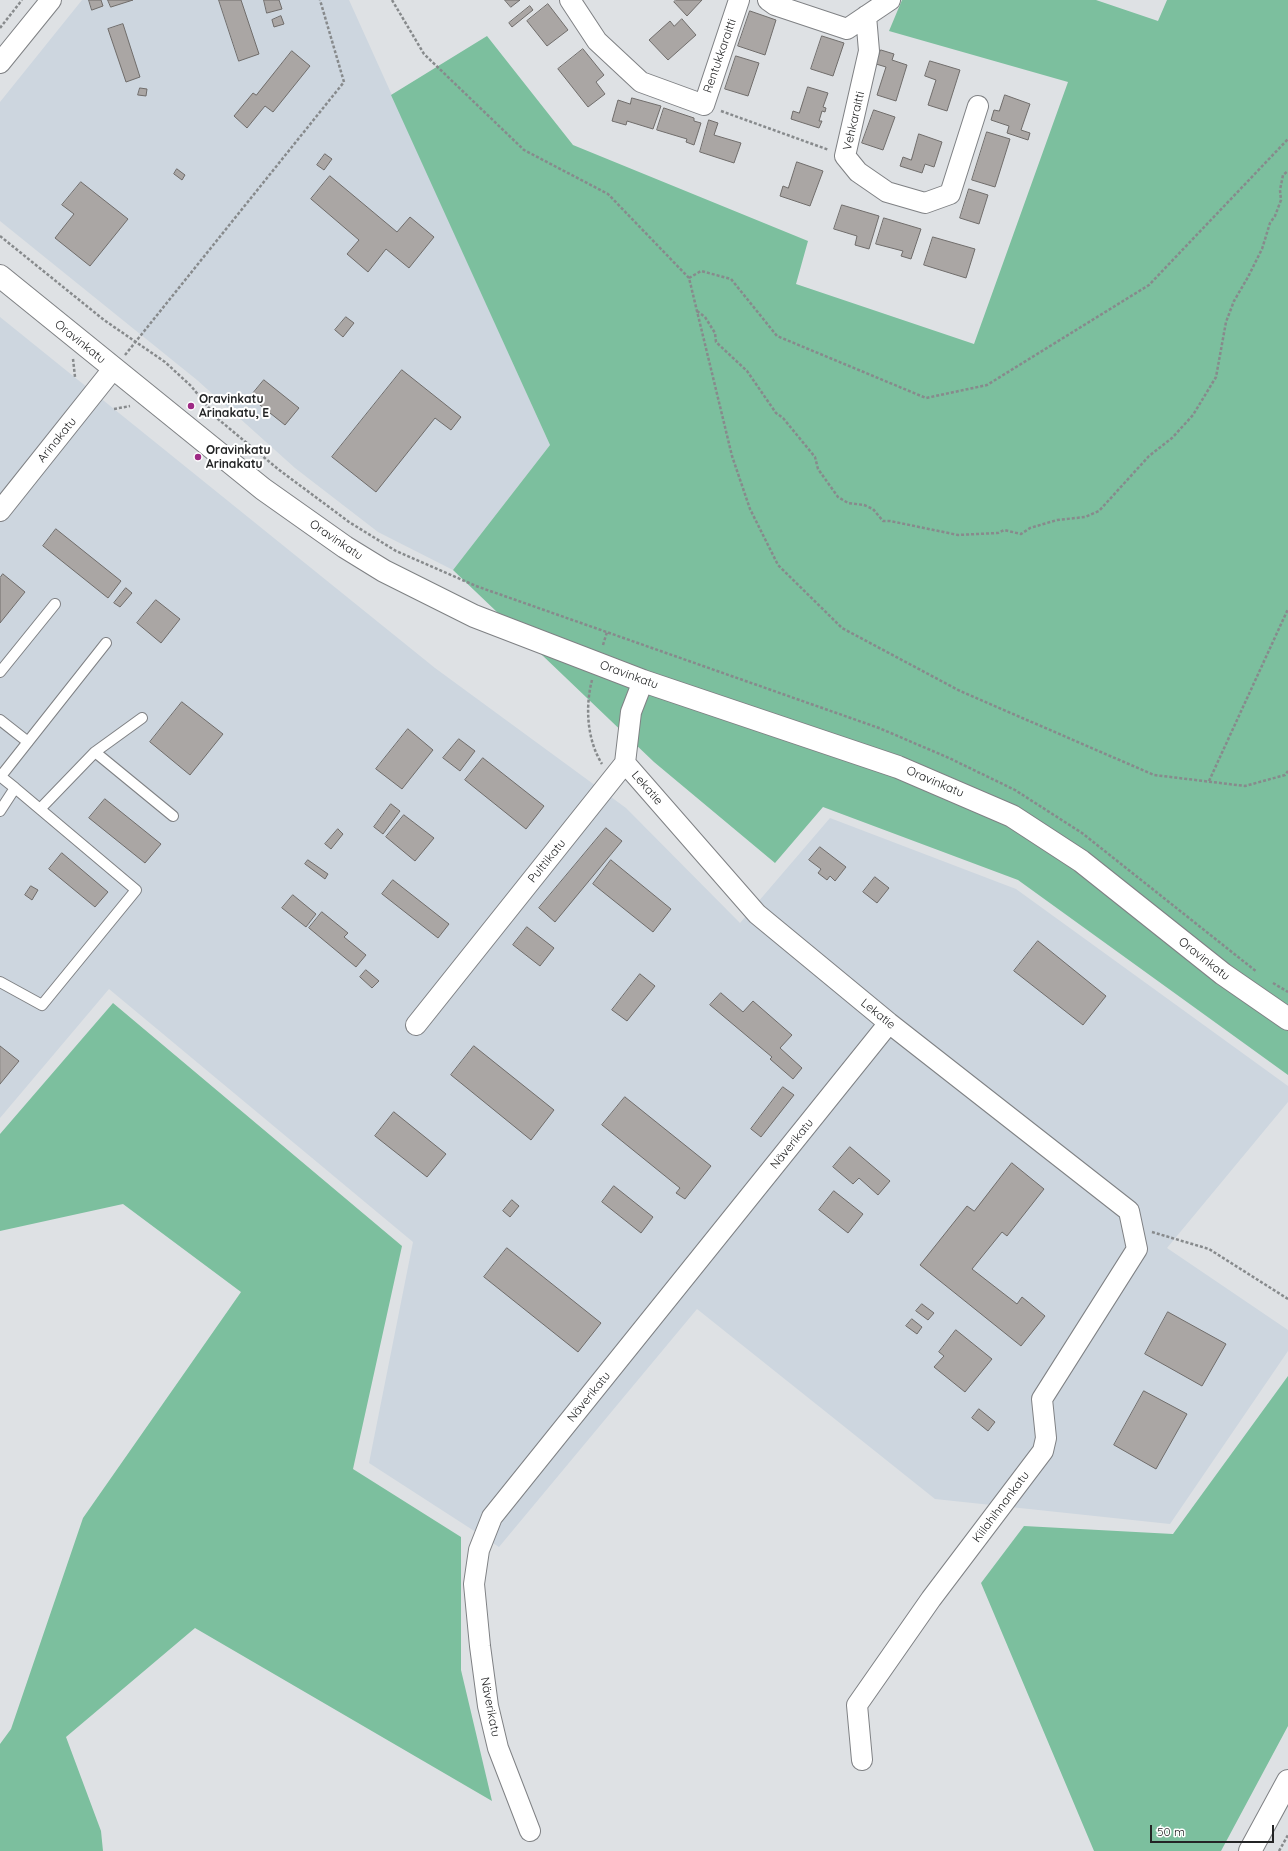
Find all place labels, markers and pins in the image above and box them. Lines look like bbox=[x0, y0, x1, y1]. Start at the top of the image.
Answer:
place label: Oravinkatu Arinakatu, E bbox=[199, 392, 269, 420]
marker: Oravinkatu Arinakatu, E bbox=[186, 401, 196, 411]
place label: Oravinkatu Arinakatu bbox=[206, 443, 271, 471]
marker: Oravinkatu Arinakatu bbox=[193, 452, 203, 462]

